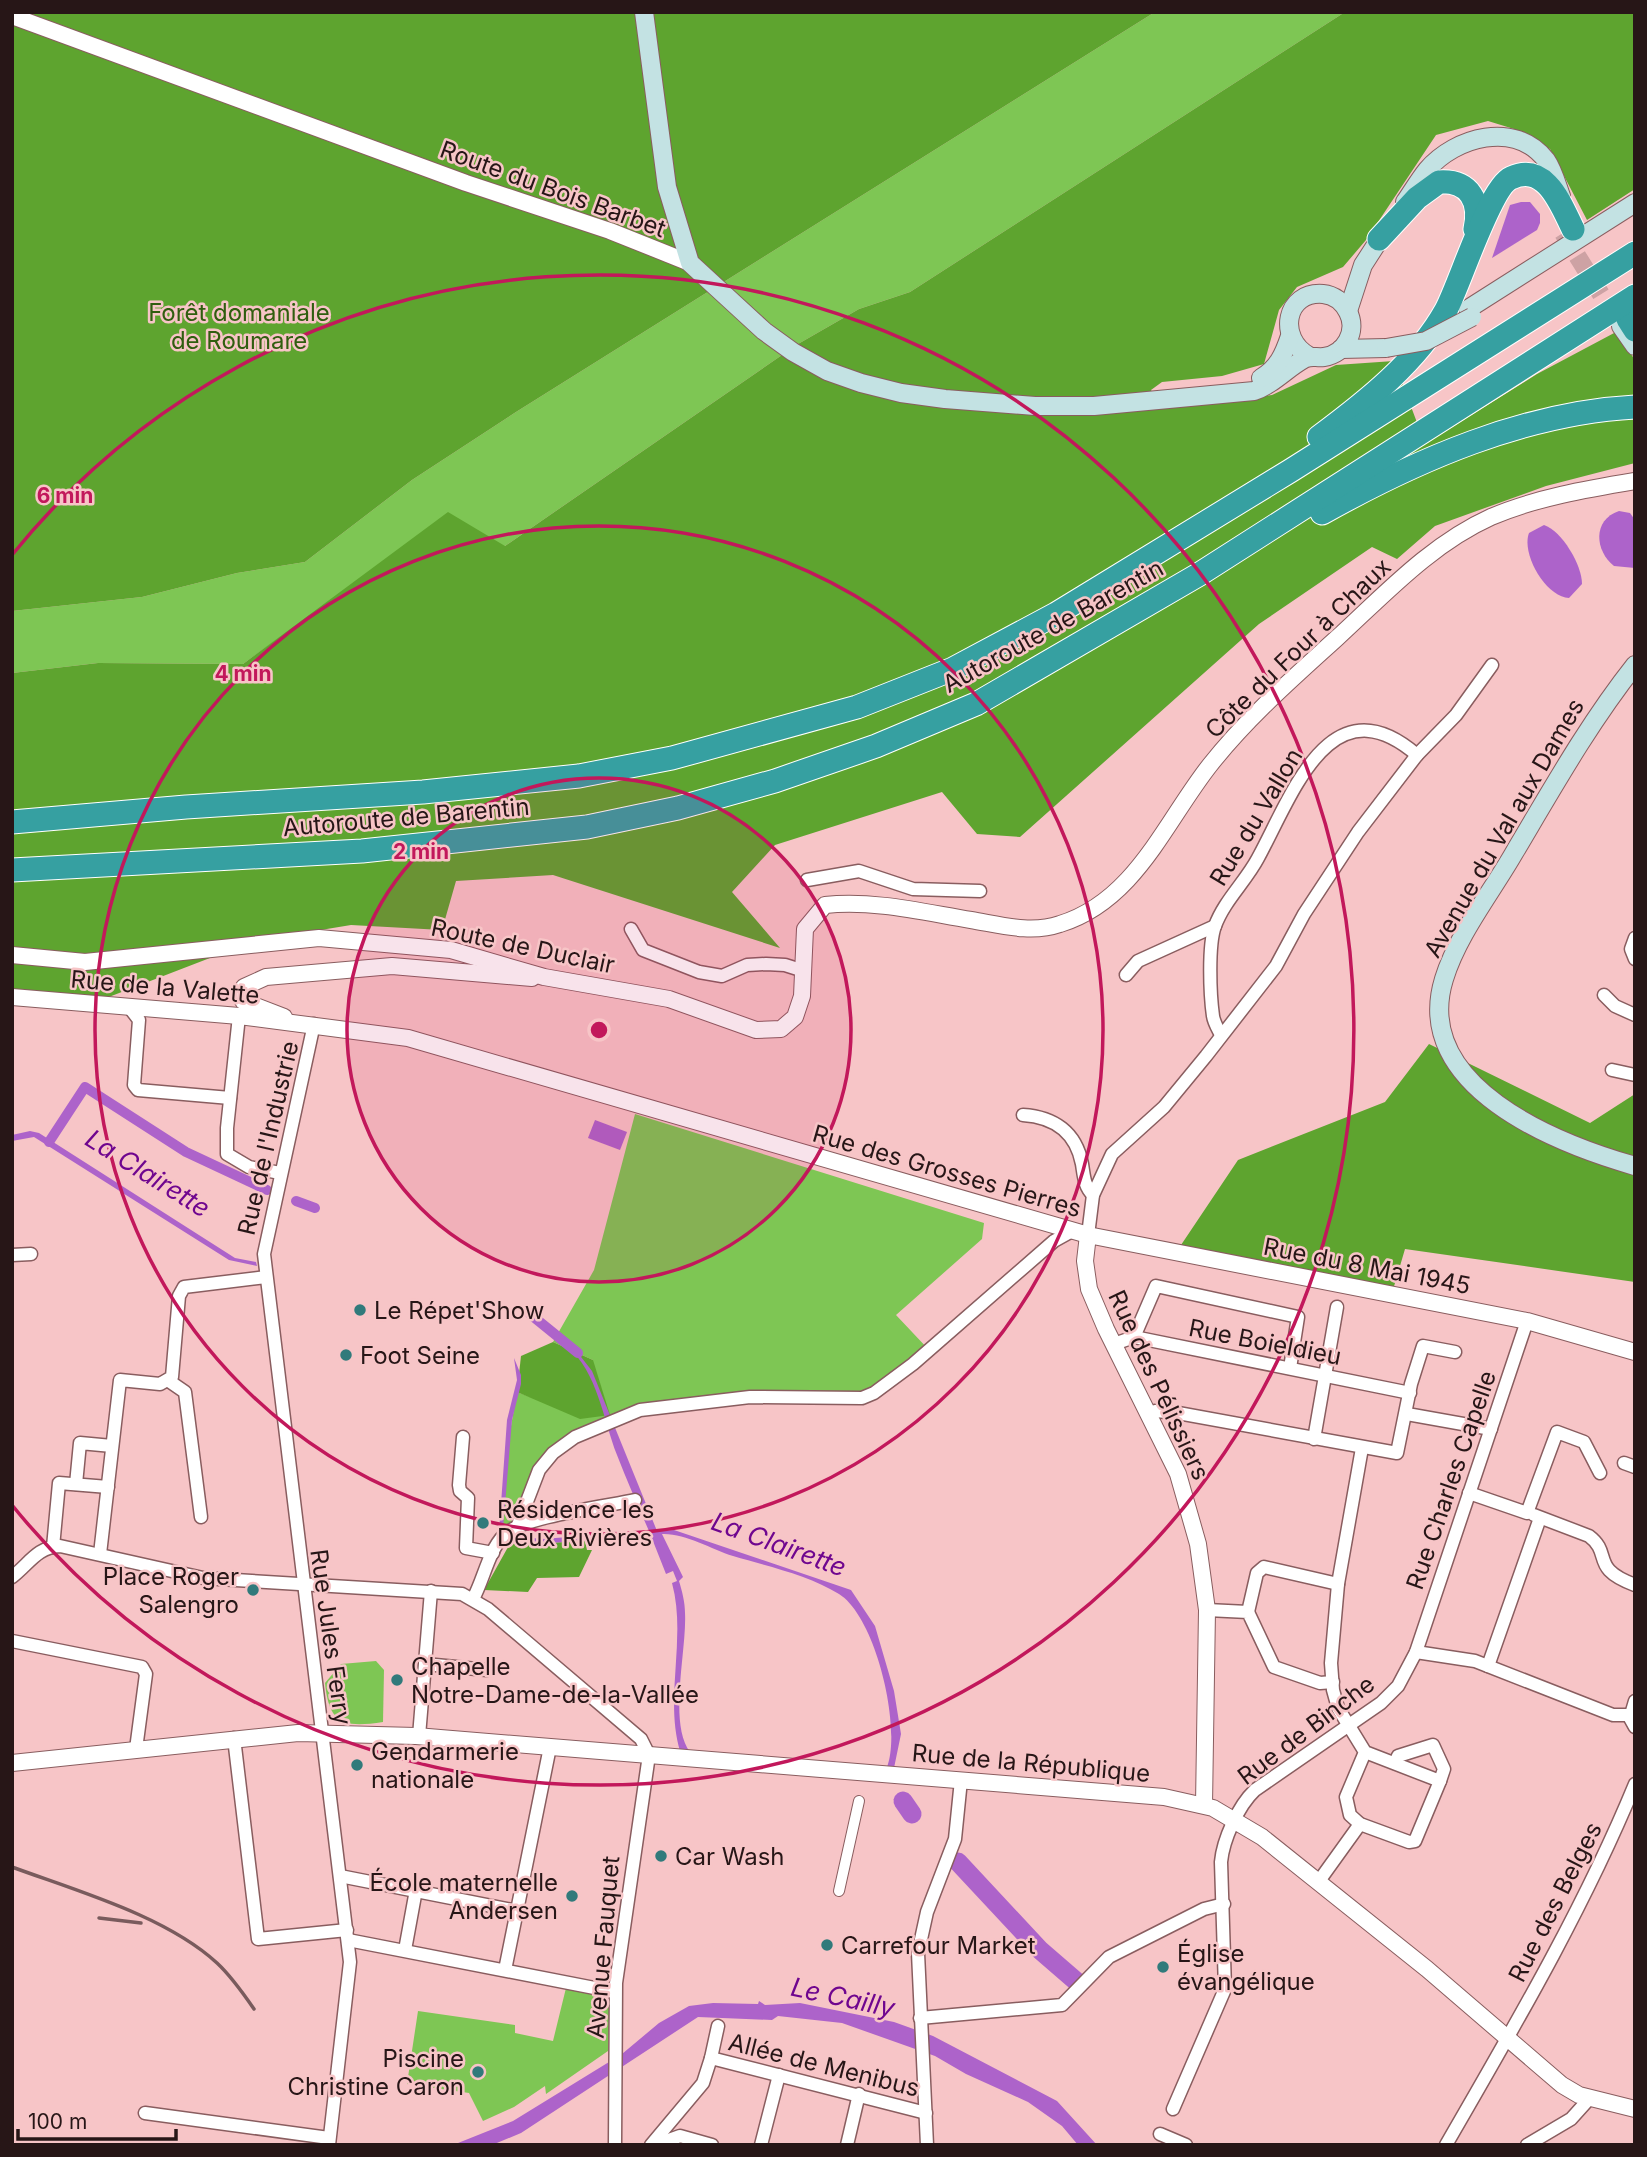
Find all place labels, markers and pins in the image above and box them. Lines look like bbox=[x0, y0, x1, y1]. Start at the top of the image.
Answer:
centre of rings bbox=[587, 1018, 611, 1042]
place label: Le Répet'Show bbox=[374, 1296, 544, 1325]
marker: Le Répet'Show bbox=[352, 1302, 368, 1318]
place label: Foot Seine bbox=[360, 1341, 480, 1370]
marker: Foot Seine bbox=[338, 1347, 354, 1363]
place label: Résidence les Deux Rivières bbox=[497, 1495, 654, 1552]
marker: Résidence les Deux Rivières bbox=[475, 1515, 491, 1531]
place label: Place Roger Salengro bbox=[103, 1562, 239, 1619]
marker: Place Roger Salengro bbox=[245, 1582, 261, 1598]
place label: Chapelle Notre-Dame-de-la-Vallée bbox=[411, 1652, 699, 1709]
marker: Chapelle Notre-Dame-de-la-Vallée bbox=[389, 1672, 405, 1688]
place label: Gendarmerie nationale bbox=[371, 1737, 519, 1794]
marker: Gendarmerie nationale bbox=[349, 1757, 365, 1773]
place label: Car Wash bbox=[675, 1842, 785, 1871]
marker: Car Wash bbox=[653, 1848, 669, 1864]
place label: École maternelle Andersen bbox=[370, 1867, 558, 1925]
marker: École maternelle Andersen bbox=[564, 1888, 580, 1904]
place label: Carrefour Market bbox=[841, 1931, 1036, 1960]
marker: Carrefour Market bbox=[819, 1937, 835, 1953]
place label: Église évangélique bbox=[1177, 1938, 1315, 1996]
marker: Église évangélique bbox=[1155, 1959, 1171, 1975]
place label: Piscine Christine Caron bbox=[288, 2044, 464, 2101]
marker: Piscine Christine Caron bbox=[470, 2064, 486, 2080]

